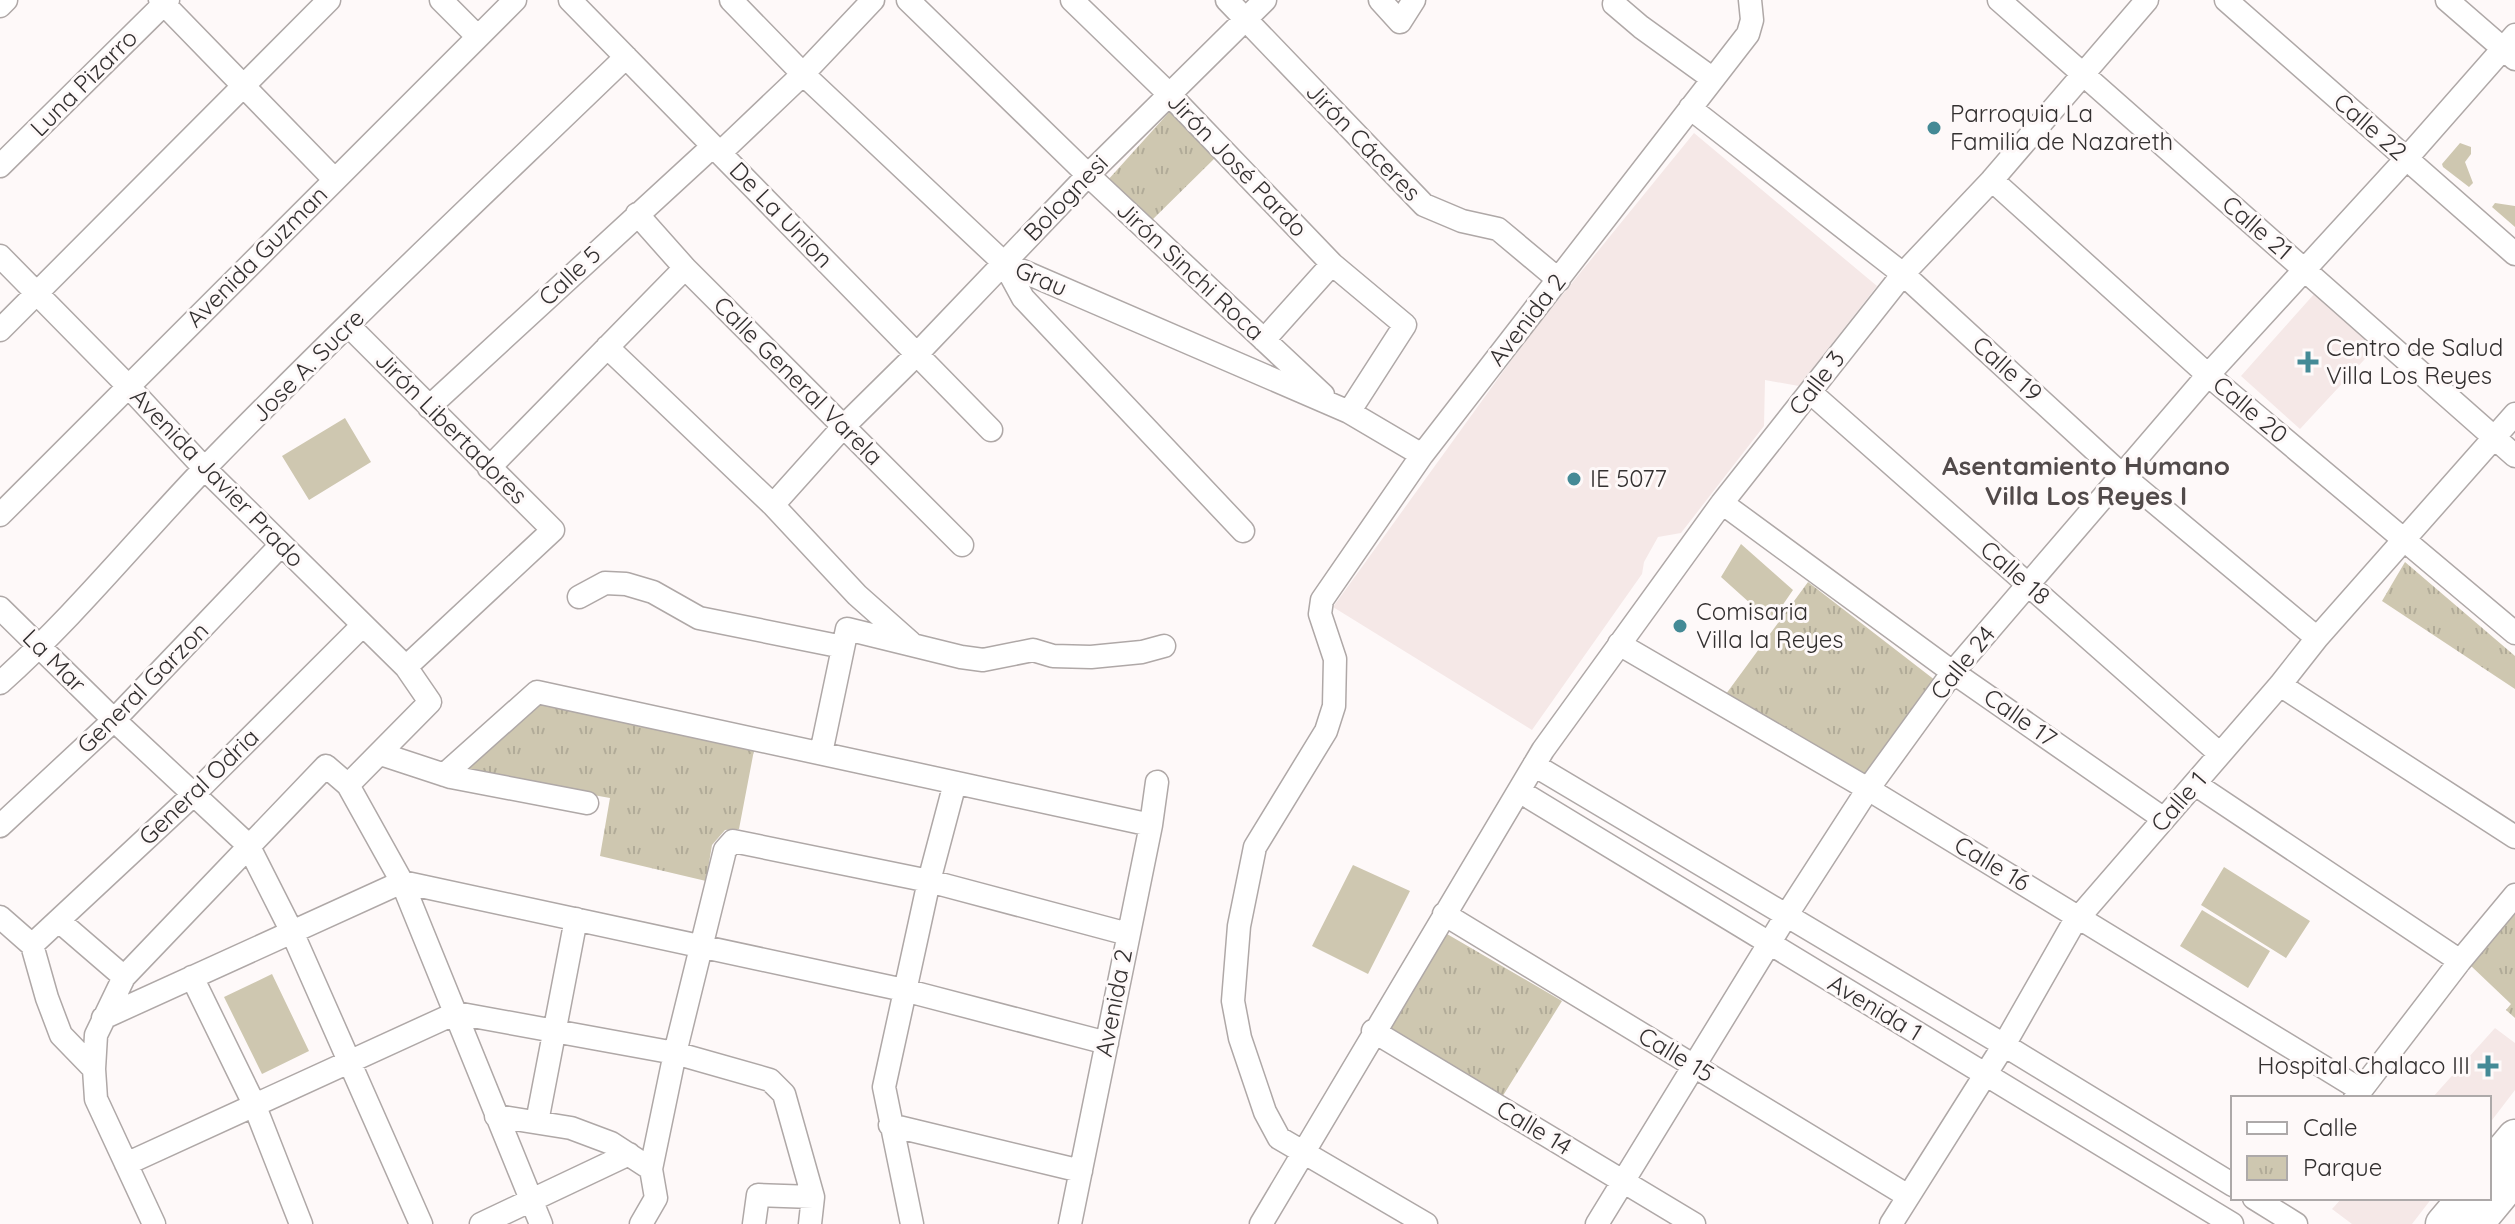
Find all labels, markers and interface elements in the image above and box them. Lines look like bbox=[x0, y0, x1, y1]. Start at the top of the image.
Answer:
street label: Luna Pizarro bbox=[23, 22, 143, 142]
street label: Jirón Cáceres bbox=[1300, 76, 1428, 207]
street label: Jirón José Pardo bbox=[1161, 86, 1314, 243]
street label: Calle 22 bbox=[2328, 86, 2414, 166]
place label: Parroquia La Familia de Nazareth bbox=[1950, 98, 2173, 156]
marker: Parroquia La Familia de Nazareth bbox=[1925, 119, 1943, 137]
street label: Bolognesi bbox=[1017, 148, 1114, 247]
street label: De La Union bbox=[724, 155, 840, 274]
street label: Avenida Guzman bbox=[179, 179, 333, 333]
street label: Calle 21 bbox=[2216, 189, 2299, 266]
street label: Jirón Sinchi Roca bbox=[1111, 194, 1271, 346]
street label: Calle 5 bbox=[532, 239, 607, 312]
street label: Grau bbox=[1011, 254, 1072, 302]
street label: Avenida 2 bbox=[1481, 267, 1572, 372]
street label: Calle General Varela bbox=[708, 289, 890, 471]
street label: Jose A. Sucre bbox=[244, 302, 370, 428]
street label: Calle 19 bbox=[1967, 329, 2049, 407]
place label: Centro de Salud Villa Los Reyes bbox=[2326, 332, 2503, 390]
street label: Calle 3 bbox=[1782, 344, 1851, 421]
street label: Jirón Libertadores bbox=[369, 345, 534, 510]
marker: Centro de Salud Villa Los Reyes bbox=[2297, 351, 2319, 373]
street label: Calle 20 bbox=[2207, 369, 2294, 449]
street label: Avenida Javier Prado bbox=[124, 381, 311, 573]
district label: Asentamiento Humano Villa Los Reyes I bbox=[1942, 449, 2230, 512]
place label: IE 5077 bbox=[1590, 463, 1667, 493]
marker: IE 5077 bbox=[1565, 470, 1583, 488]
street label: Calle 18 bbox=[1975, 534, 2057, 611]
place label: Comisaria Villa la Reyes bbox=[1696, 596, 1844, 654]
street label: General Garzon bbox=[70, 615, 214, 759]
marker: Comisaria Villa la Reyes bbox=[1671, 617, 1689, 635]
street label: Calle 24 bbox=[1923, 619, 2001, 706]
street label: La Mar bbox=[17, 622, 93, 698]
street label: Calle 17 bbox=[1978, 681, 2063, 753]
street label: General Odria bbox=[132, 722, 265, 851]
street label: Calle 1 bbox=[2144, 765, 2213, 838]
street label: Calle 16 bbox=[1949, 829, 2036, 897]
street label: Avenida 2 bbox=[1088, 946, 1138, 1059]
street label: Avenida 1 bbox=[1823, 967, 1928, 1047]
street label: Calle 15 bbox=[1633, 1020, 1720, 1088]
place label: Hospital Chalaco III bbox=[2257, 1050, 2470, 1080]
marker: Hospital Chalaco III bbox=[2477, 1055, 2499, 1077]
street label: Calle 14 bbox=[1492, 1093, 1578, 1161]
legend bbox=[2231, 1096, 2491, 1200]
text: Calle bbox=[2303, 1112, 2358, 1142]
text: Parque bbox=[2303, 1152, 2382, 1182]

